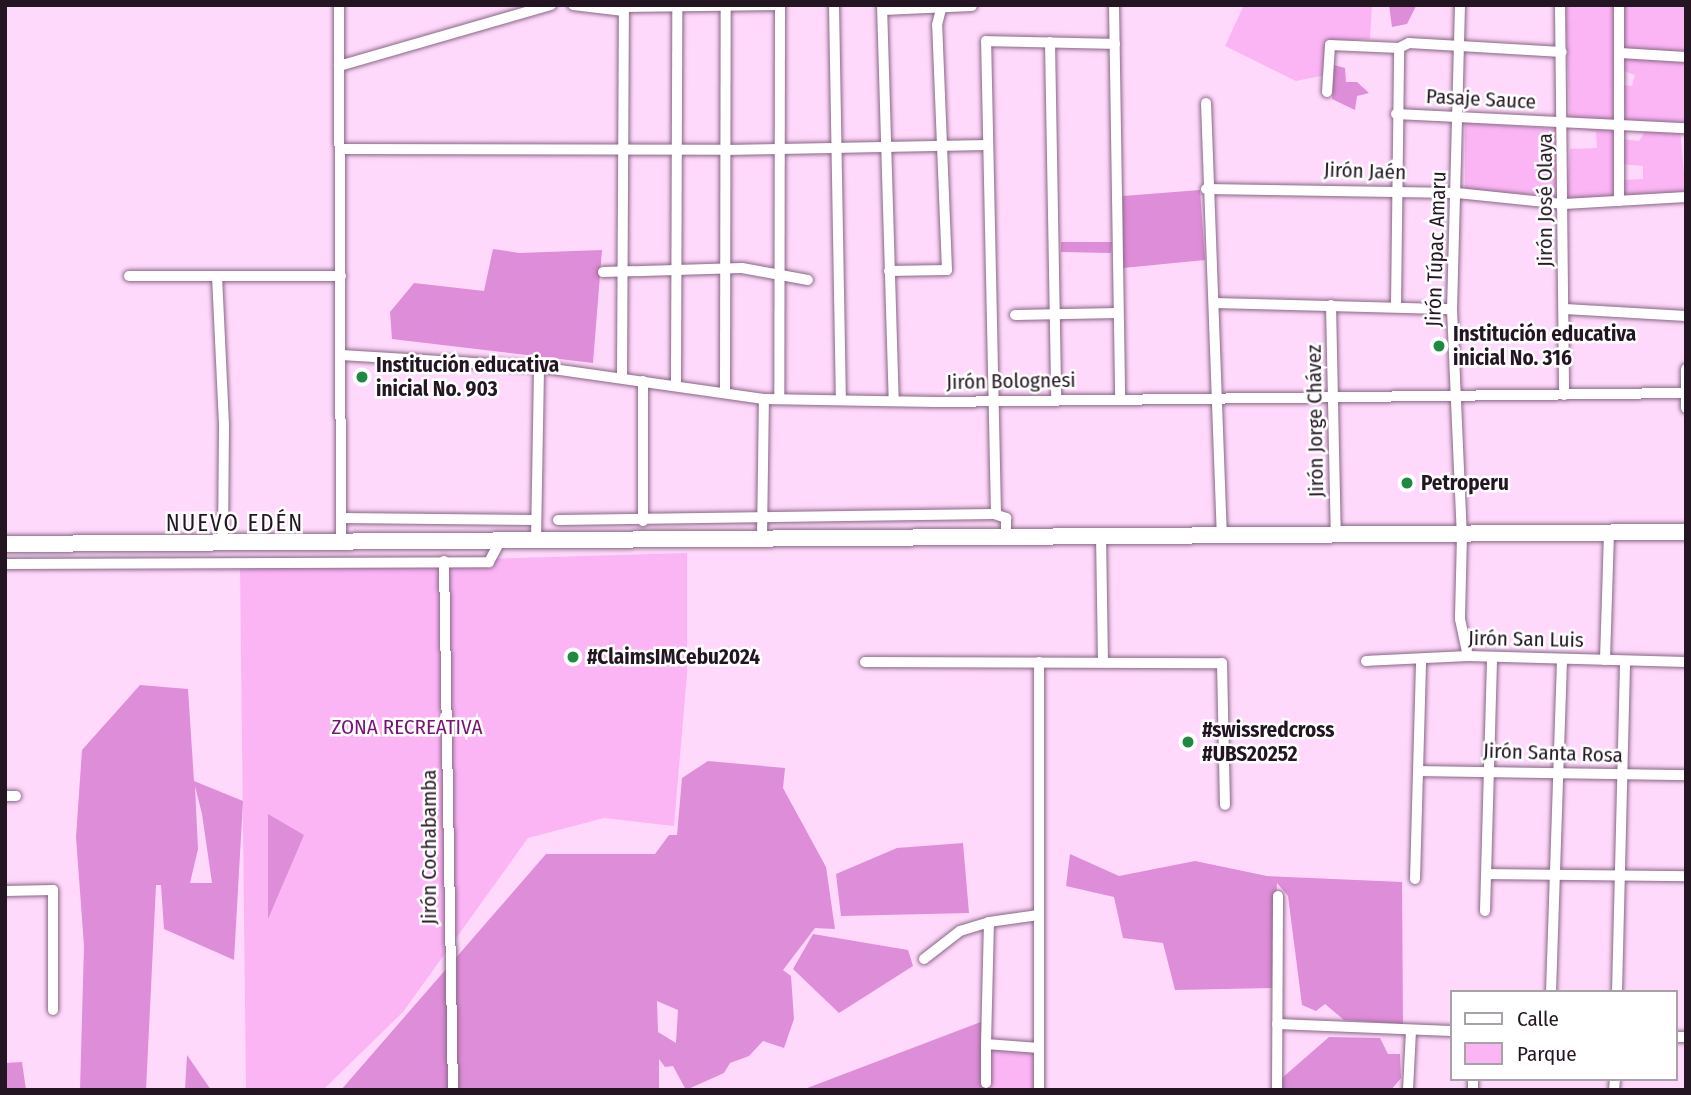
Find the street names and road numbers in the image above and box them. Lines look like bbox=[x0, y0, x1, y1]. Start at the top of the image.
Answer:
street label: Pasaje Sauce bbox=[1425, 84, 1537, 114]
street label: Jirón José Olaya bbox=[1532, 133, 1558, 267]
street label: Jirón Jaén bbox=[1323, 157, 1407, 185]
street label: Jirón Túpac Amaru bbox=[1421, 171, 1451, 327]
street label: Jirón Jorge Chávez bbox=[1301, 344, 1329, 498]
street label: Jirón Bolognesi bbox=[946, 367, 1076, 395]
street label: Jirón San Luis bbox=[1468, 625, 1584, 653]
street label: Jirón Santa Rosa bbox=[1483, 738, 1623, 768]
street label: Jirón Cochabamba bbox=[416, 769, 442, 925]

